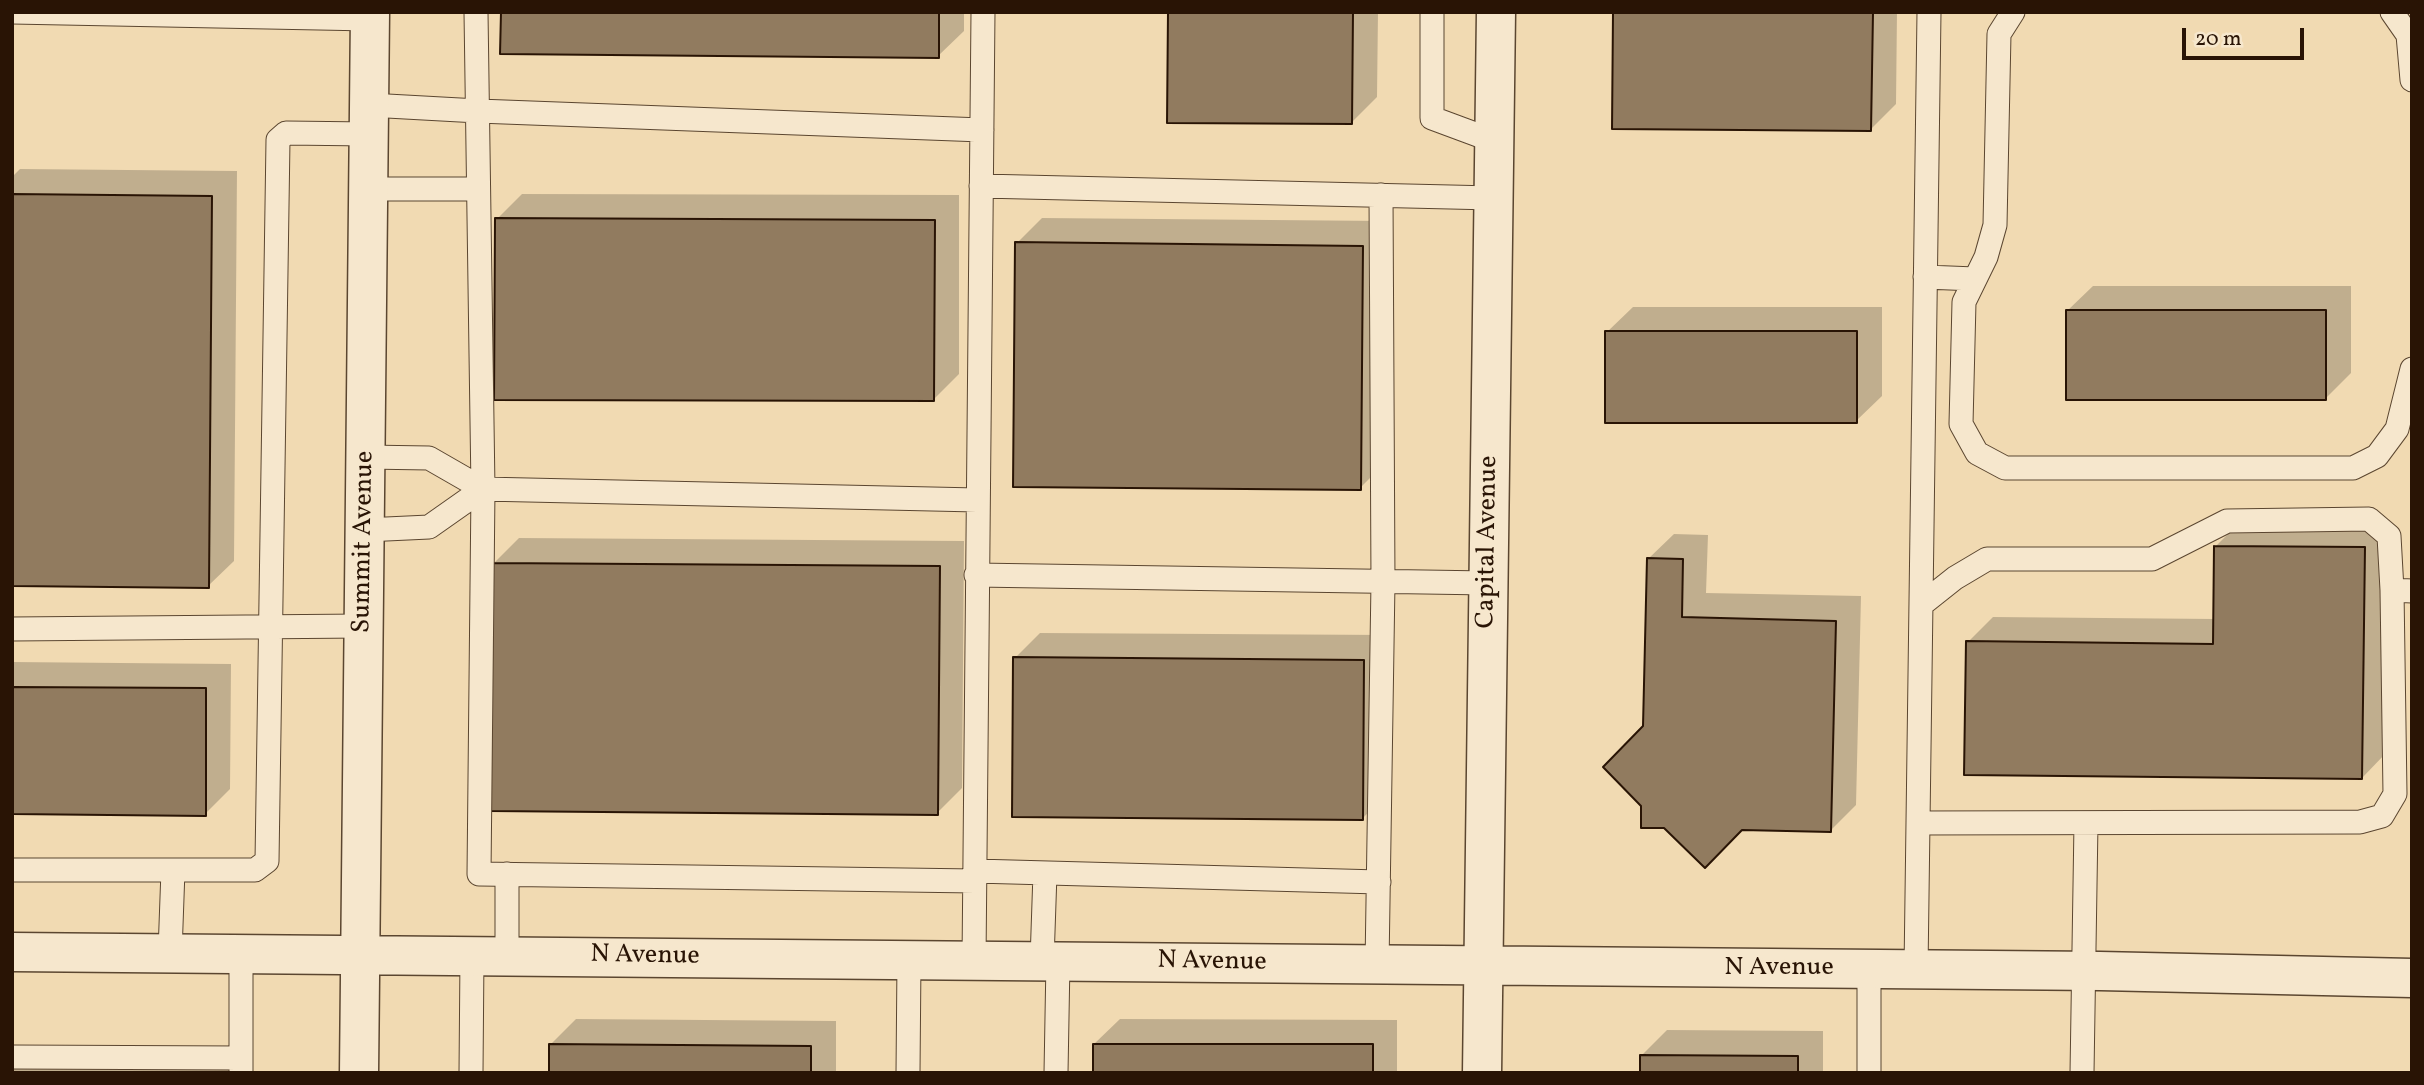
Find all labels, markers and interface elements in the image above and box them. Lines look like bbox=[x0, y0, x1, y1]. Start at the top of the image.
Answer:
scale bar bbox=[2186, 14, 2308, 58]
text: 20 m bbox=[2195, 25, 2241, 54]
street label: Summit Avenue bbox=[348, 451, 382, 633]
street label: Capital Avenue bbox=[1472, 455, 1506, 629]
street label: N Avenue bbox=[590, 940, 700, 974]
street label: N Avenue bbox=[1157, 946, 1267, 980]
street label: N Avenue bbox=[1724, 953, 1834, 985]

